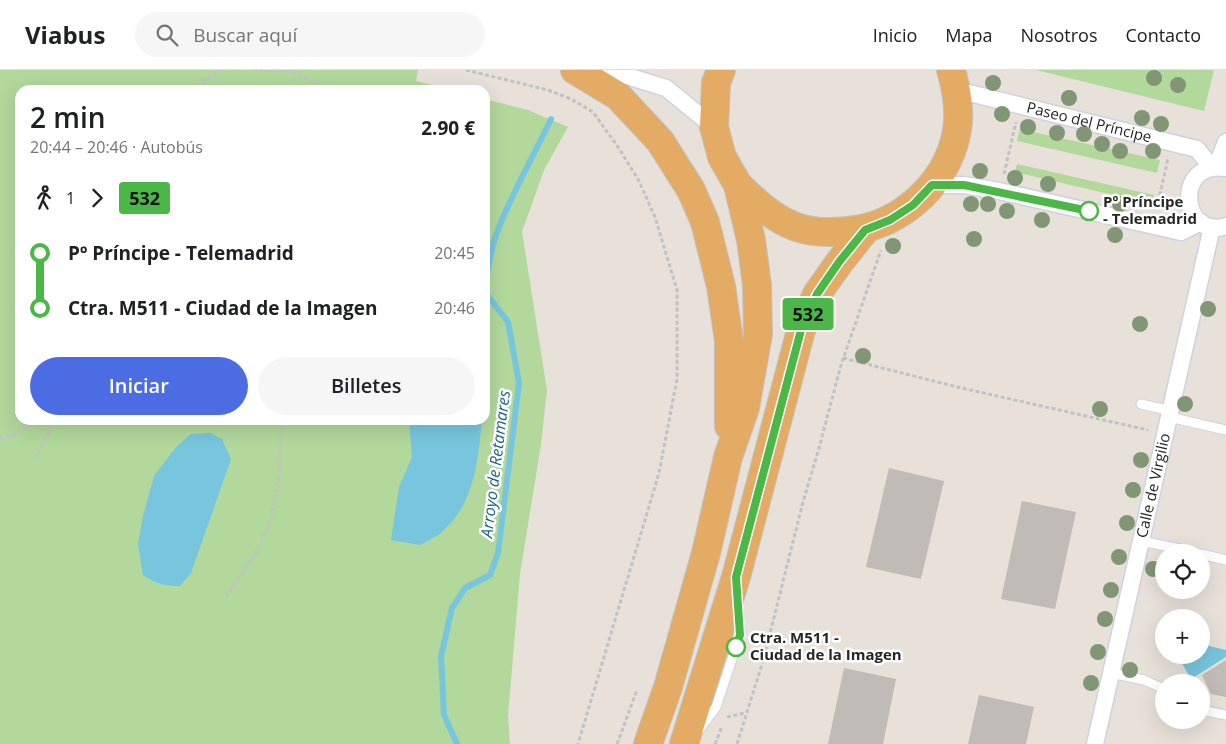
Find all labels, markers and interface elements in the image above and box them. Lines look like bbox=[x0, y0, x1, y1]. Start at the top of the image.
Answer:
search box bbox=[135, 12, 485, 57]
text: Viabus bbox=[25, 18, 105, 51]
icon: search bbox=[153, 21, 181, 49]
text: Buscar aquí bbox=[193, 22, 297, 48]
text: Inicio bbox=[873, 23, 917, 47]
text: Mapa bbox=[945, 23, 993, 47]
text: Nosotros bbox=[1021, 23, 1098, 47]
text: Contacto bbox=[1126, 23, 1201, 47]
street label: Paseo del Príncipe bbox=[1025, 97, 1154, 146]
text: 2 min bbox=[30, 98, 106, 136]
text: 2.90 € bbox=[421, 115, 475, 141]
text: 20:44 – 20:46 · Autobús bbox=[30, 136, 203, 158]
icon: walk bbox=[30, 184, 58, 212]
icon: forward bbox=[83, 184, 111, 212]
text: 532 bbox=[129, 186, 160, 210]
text: 1 bbox=[66, 187, 75, 209]
place label: Pº Príncipe - Telemadrid bbox=[1103, 191, 1197, 228]
marker: Pº Príncipe - Telemadrid bbox=[1079, 201, 1099, 221]
text: Pº Príncipe - Telemadrid bbox=[68, 240, 294, 266]
text: 20:45 bbox=[434, 242, 475, 264]
text: Ctra. M511 - Ciudad de la Imagen bbox=[68, 295, 377, 321]
text: 20:46 bbox=[434, 297, 475, 319]
line badge: 532 bbox=[779, 298, 837, 330]
text: 532 bbox=[793, 302, 823, 326]
button: Iniciar bbox=[30, 357, 248, 415]
button: Billetes bbox=[258, 357, 475, 415]
water label: Arroyo de Retamares bbox=[475, 389, 515, 540]
street label: Calle de Virgilio bbox=[1131, 431, 1174, 540]
map controls bbox=[1155, 544, 1210, 729]
button: locate bbox=[1155, 544, 1210, 599]
button: + bbox=[1155, 609, 1210, 664]
place label: Ctra. M511 - Ciudad de la Imagen bbox=[750, 627, 902, 664]
marker: Ctra. M511 - Ciudad de la Imagen bbox=[726, 637, 746, 657]
button: − bbox=[1155, 674, 1210, 729]

